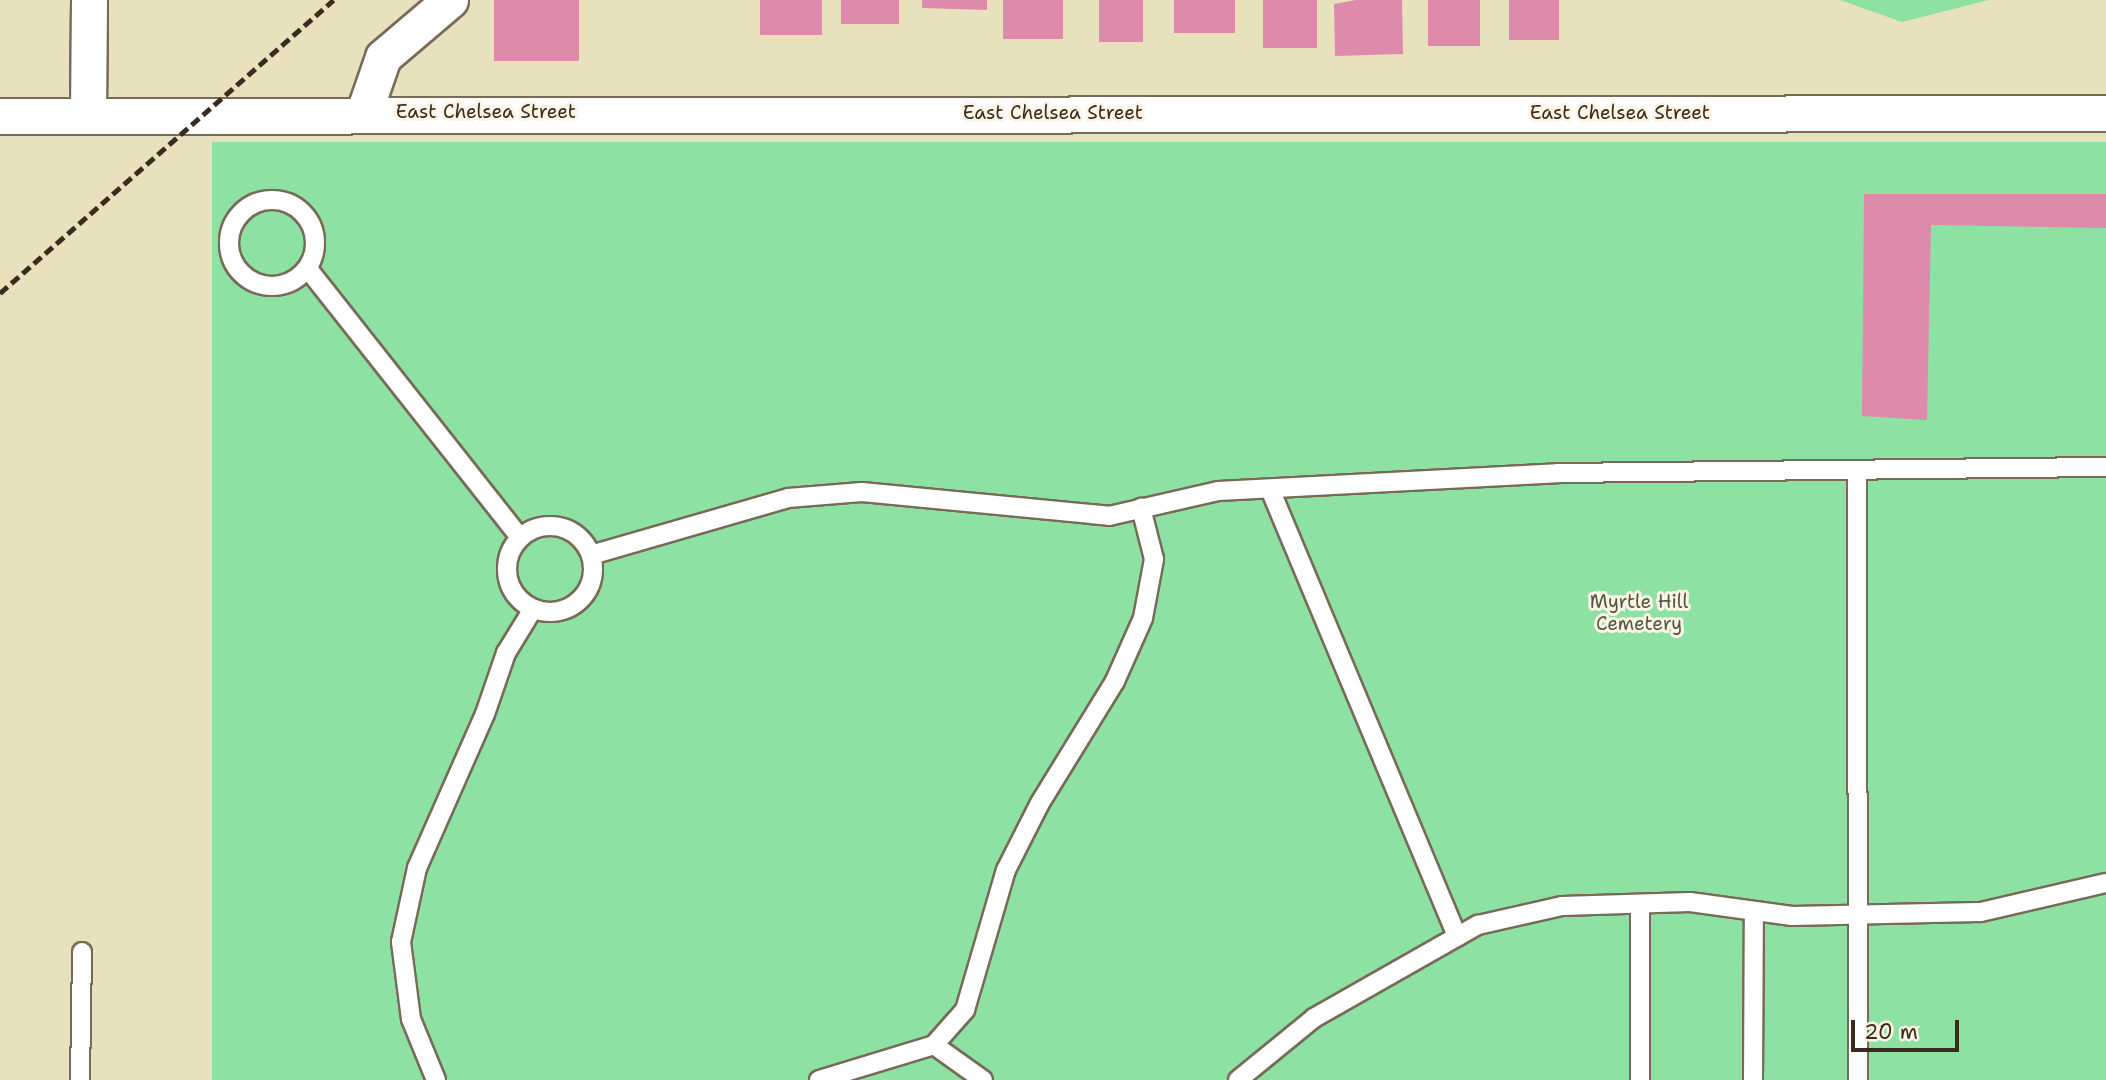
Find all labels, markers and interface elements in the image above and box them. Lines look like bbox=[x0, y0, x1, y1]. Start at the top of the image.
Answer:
street label: East Chelsea Street bbox=[396, 101, 576, 123]
street label: East Chelsea Street bbox=[963, 102, 1143, 124]
street label: East Chelsea Street bbox=[1530, 102, 1710, 124]
park label: Myrtle Hill Cemetery bbox=[1590, 591, 1688, 635]
scale bar bbox=[1854, 1006, 1962, 1050]
text: 20 m bbox=[1864, 1018, 1918, 1046]

